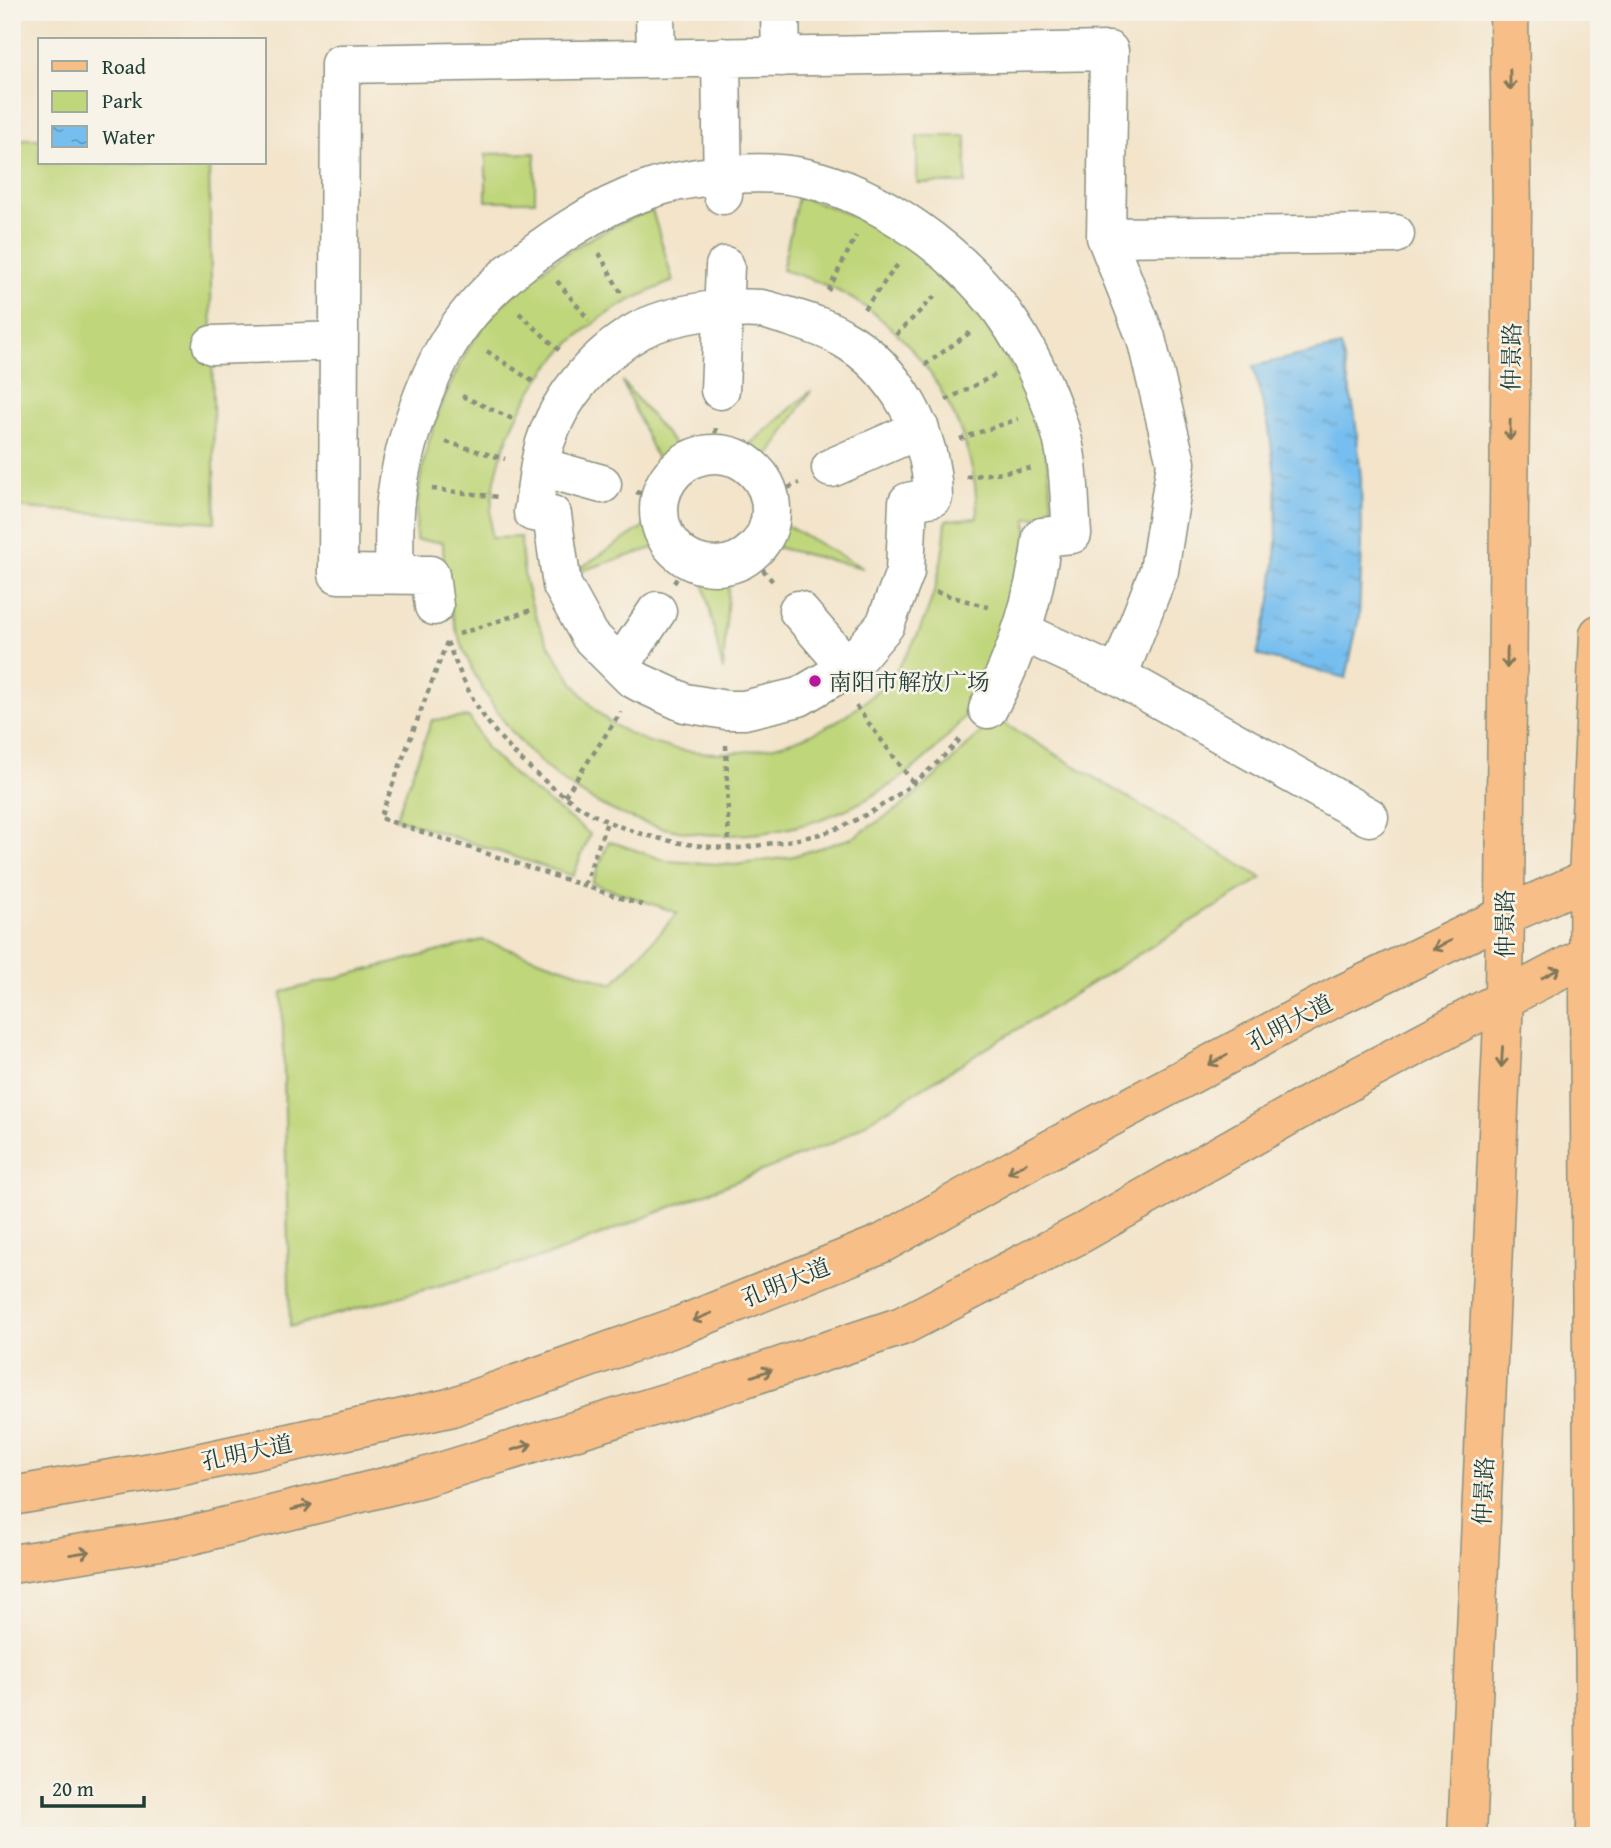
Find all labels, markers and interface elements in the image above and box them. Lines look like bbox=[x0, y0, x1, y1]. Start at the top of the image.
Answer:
legend bbox=[38, 38, 266, 164]
text: Road bbox=[102, 51, 147, 82]
one-way arrow bbox=[1503, 69, 1517, 92]
text: Park bbox=[102, 85, 143, 116]
text: Water bbox=[102, 121, 155, 152]
street label: 仲景路 bbox=[1494, 322, 1528, 392]
one-way arrow bbox=[1503, 419, 1516, 442]
one-way arrow bbox=[1500, 646, 1514, 669]
place label: 南阳市解放广场 bbox=[829, 665, 990, 698]
marker: 南阳市解放广场 bbox=[807, 673, 823, 689]
street label: 仲景路 bbox=[1488, 890, 1521, 959]
one-way arrow bbox=[1432, 939, 1453, 953]
one-way arrow bbox=[1540, 966, 1561, 979]
street label: 孔明大道 bbox=[1242, 986, 1338, 1058]
one-way arrow bbox=[1495, 1045, 1508, 1068]
one-way arrow bbox=[1208, 1054, 1229, 1067]
one-way arrow bbox=[1008, 1161, 1028, 1175]
street label: 孔明大道 bbox=[737, 1249, 835, 1315]
one-way arrow bbox=[691, 1311, 713, 1324]
one-way arrow bbox=[751, 1365, 773, 1378]
street label: 孔明大道 bbox=[199, 1426, 295, 1478]
one-way arrow bbox=[510, 1440, 532, 1452]
street label: 仲景路 bbox=[1465, 1456, 1501, 1526]
one-way arrow bbox=[290, 1500, 313, 1513]
one-way arrow bbox=[68, 1546, 91, 1559]
scale bar bbox=[42, 1764, 144, 1808]
text: 20 m bbox=[52, 1773, 94, 1804]

